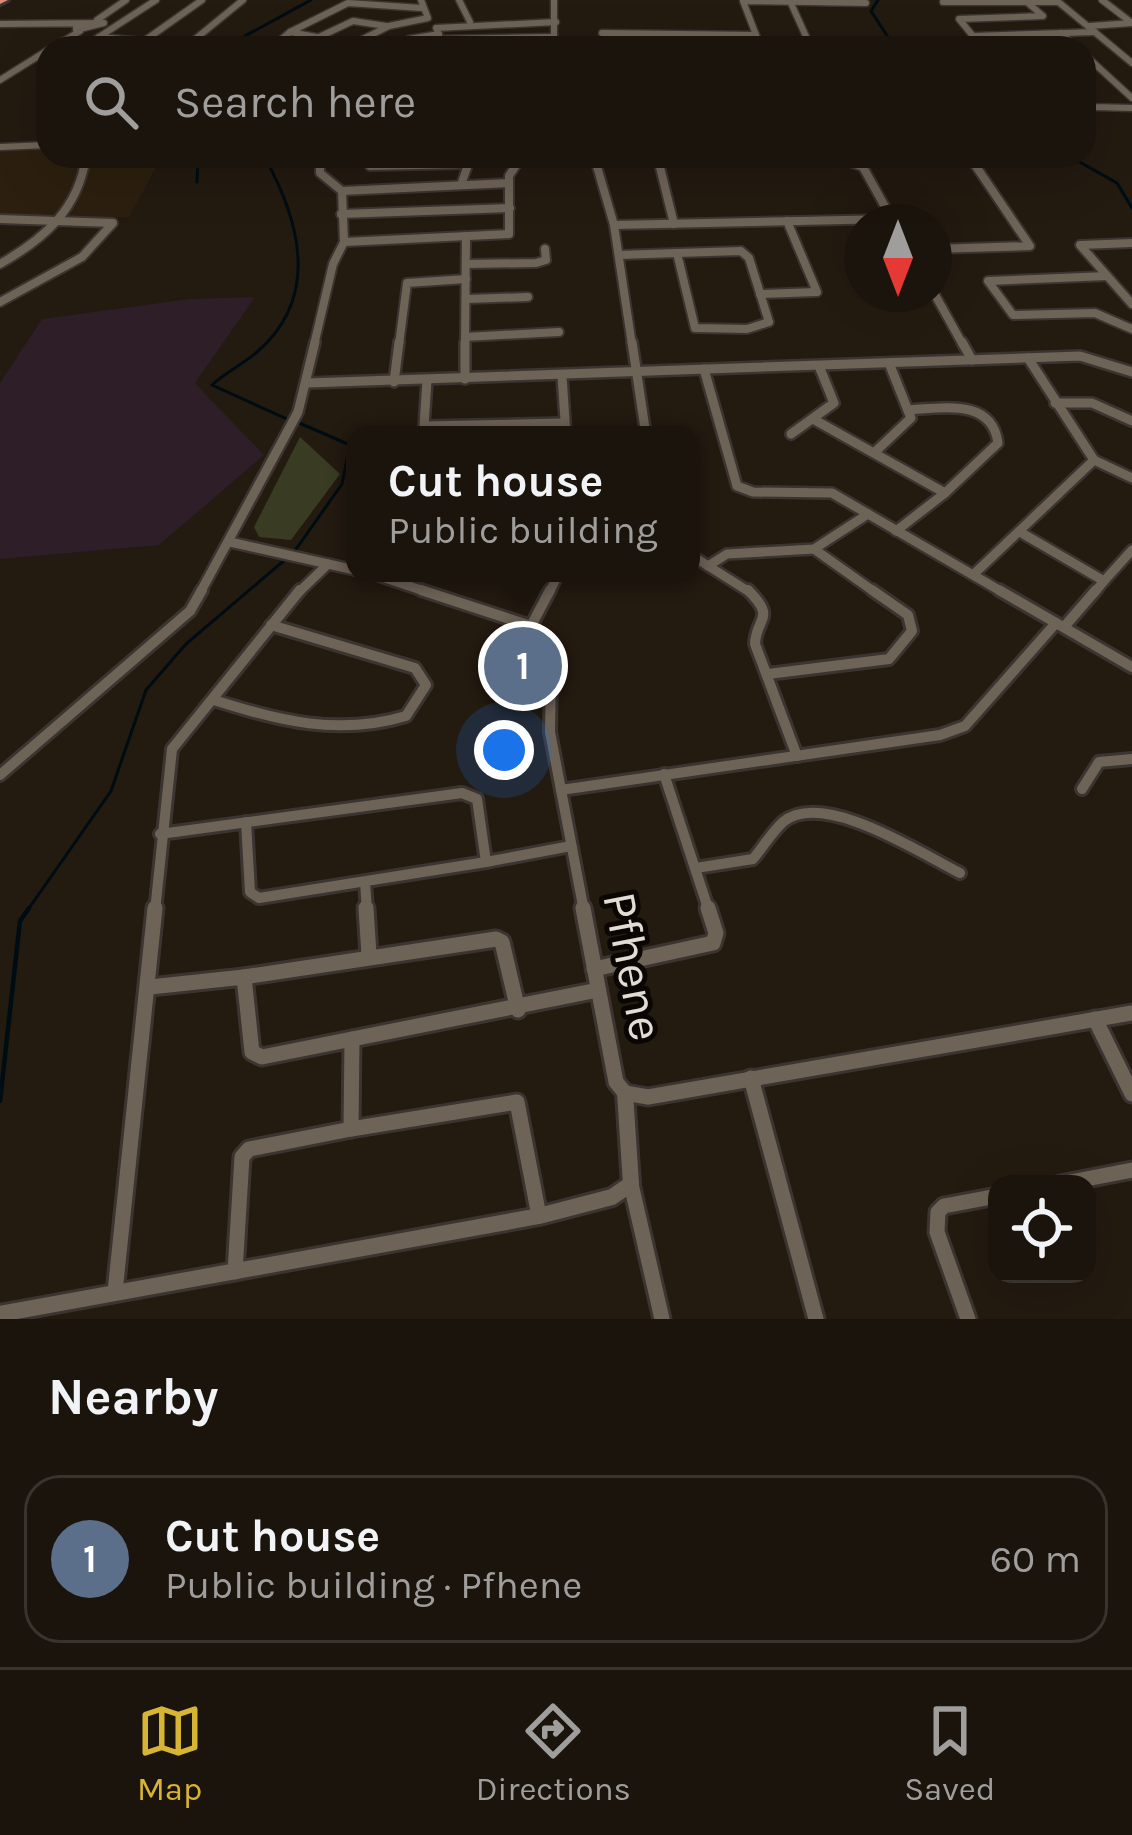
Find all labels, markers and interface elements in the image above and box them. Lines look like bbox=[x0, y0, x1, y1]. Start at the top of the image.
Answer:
search box bbox=[36, 36, 1096, 168]
icon: search bbox=[78, 69, 144, 135]
text: Search here bbox=[174, 76, 416, 128]
north arrow bbox=[844, 204, 952, 312]
popup bbox=[346, 426, 700, 582]
text: Cut house bbox=[388, 455, 603, 507]
text: Public building bbox=[388, 507, 658, 553]
pin: 1 bbox=[484, 621, 562, 711]
your location bbox=[474, 720, 534, 780]
street label: Pfhene bbox=[591, 887, 675, 1045]
map controls bbox=[988, 1175, 1096, 1283]
button: locate bbox=[988, 1175, 1096, 1283]
text: Nearby bbox=[48, 1367, 218, 1427]
text: Cut house bbox=[165, 1510, 380, 1562]
text: 1 bbox=[83, 1536, 97, 1582]
text: 60 m bbox=[990, 1536, 1081, 1582]
text: Public building · Pfhene bbox=[165, 1562, 582, 1608]
tab: Map bbox=[137, 1698, 203, 1808]
tab: Directions bbox=[476, 1698, 631, 1808]
tab: Saved bbox=[904, 1698, 995, 1808]

